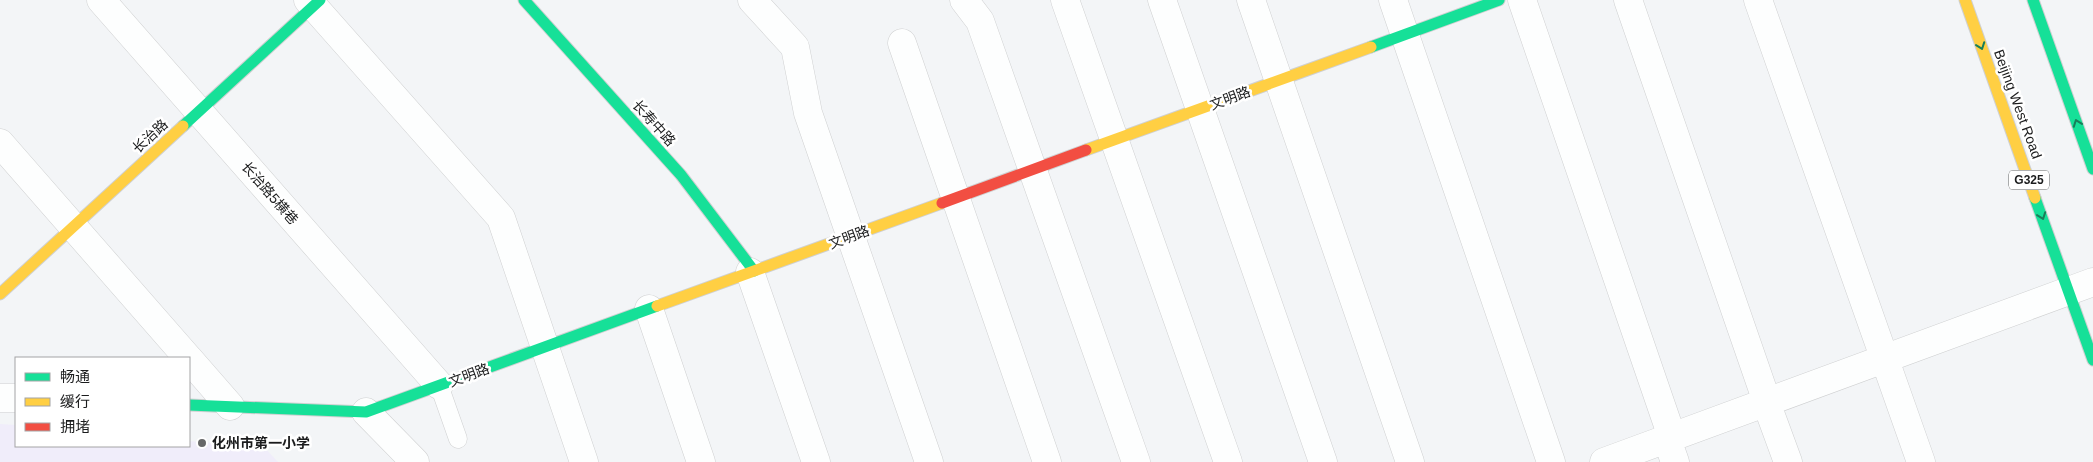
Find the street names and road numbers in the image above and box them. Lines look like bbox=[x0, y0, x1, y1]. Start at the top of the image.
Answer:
street label: Beijing West Road bbox=[1991, 47, 2045, 161]
street label: 文明路 bbox=[1208, 83, 1252, 113]
street label: 长寿中路 bbox=[629, 97, 679, 149]
street label: 长治路 bbox=[129, 116, 171, 156]
street label: 长治路5横巷 bbox=[238, 158, 302, 228]
road number: G325 bbox=[2009, 170, 2049, 190]
street label: 文明路 bbox=[827, 222, 871, 252]
street label: 文明路 bbox=[447, 360, 491, 390]

